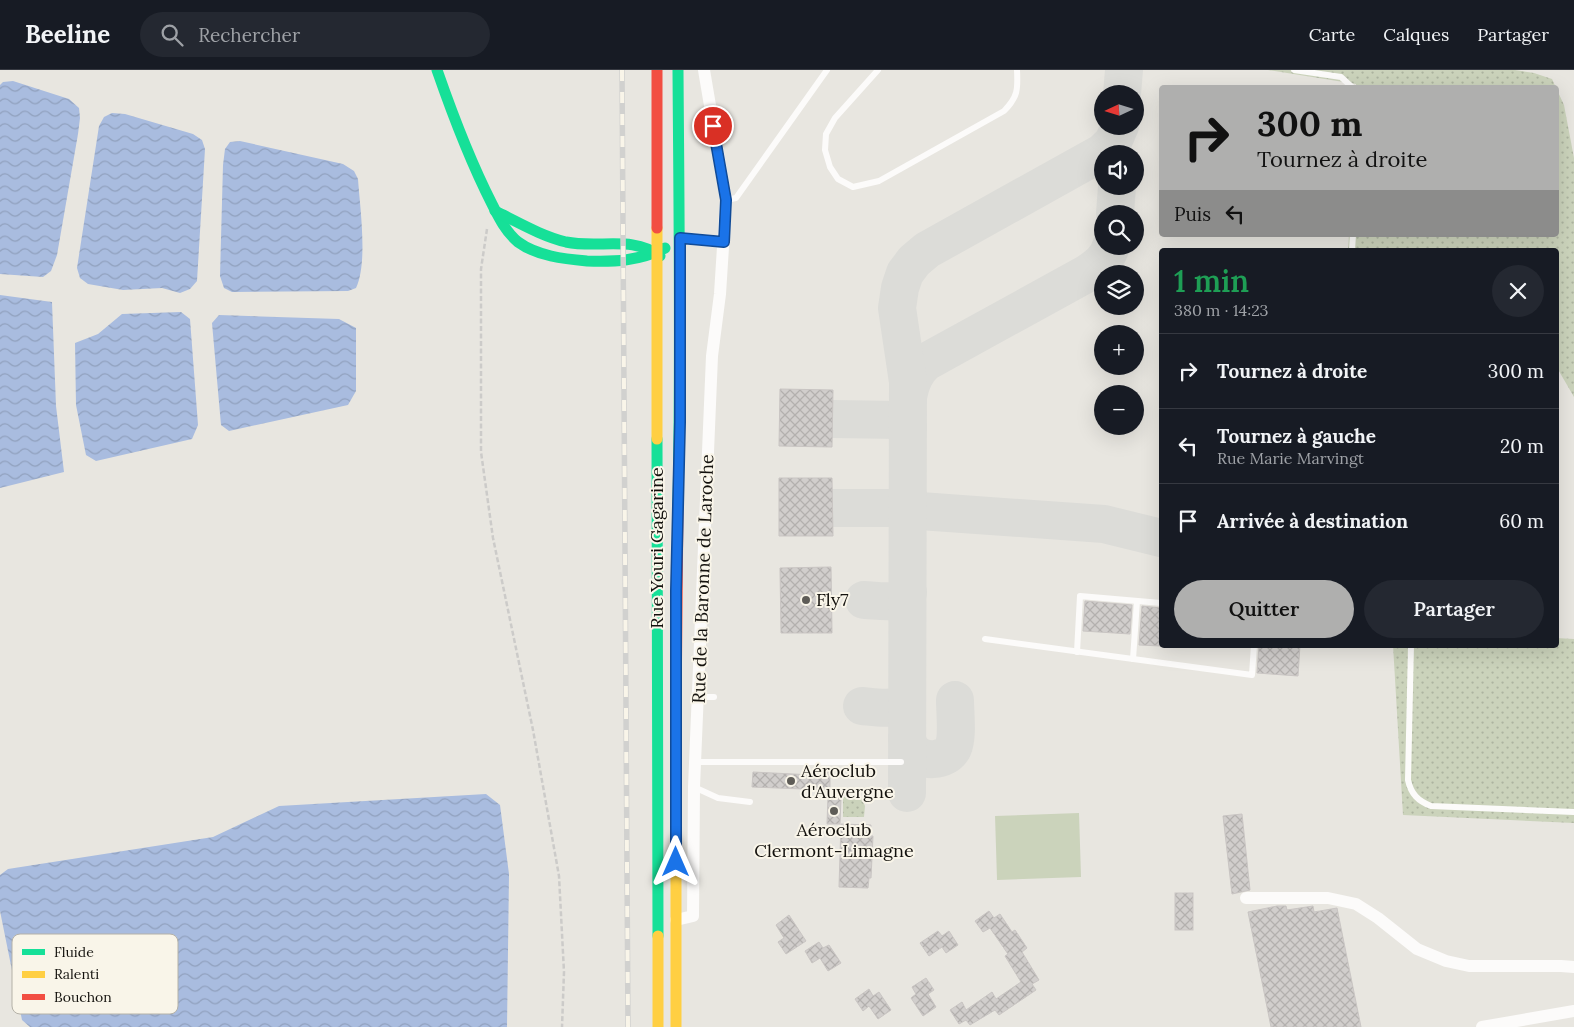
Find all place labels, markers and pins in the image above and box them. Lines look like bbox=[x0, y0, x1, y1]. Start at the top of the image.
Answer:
pin bbox=[692, 105, 734, 147]
place label: Fly7 bbox=[816, 588, 848, 611]
marker: Fly7 bbox=[800, 594, 812, 606]
place label: Aéroclub d'Auvergne bbox=[800, 759, 894, 803]
marker: Aéroclub d'Auvergne bbox=[785, 775, 797, 787]
marker: Aéroclub Clermont-Limagne bbox=[828, 805, 840, 817]
place label: Aéroclub Clermont-Limagne bbox=[754, 818, 914, 862]

